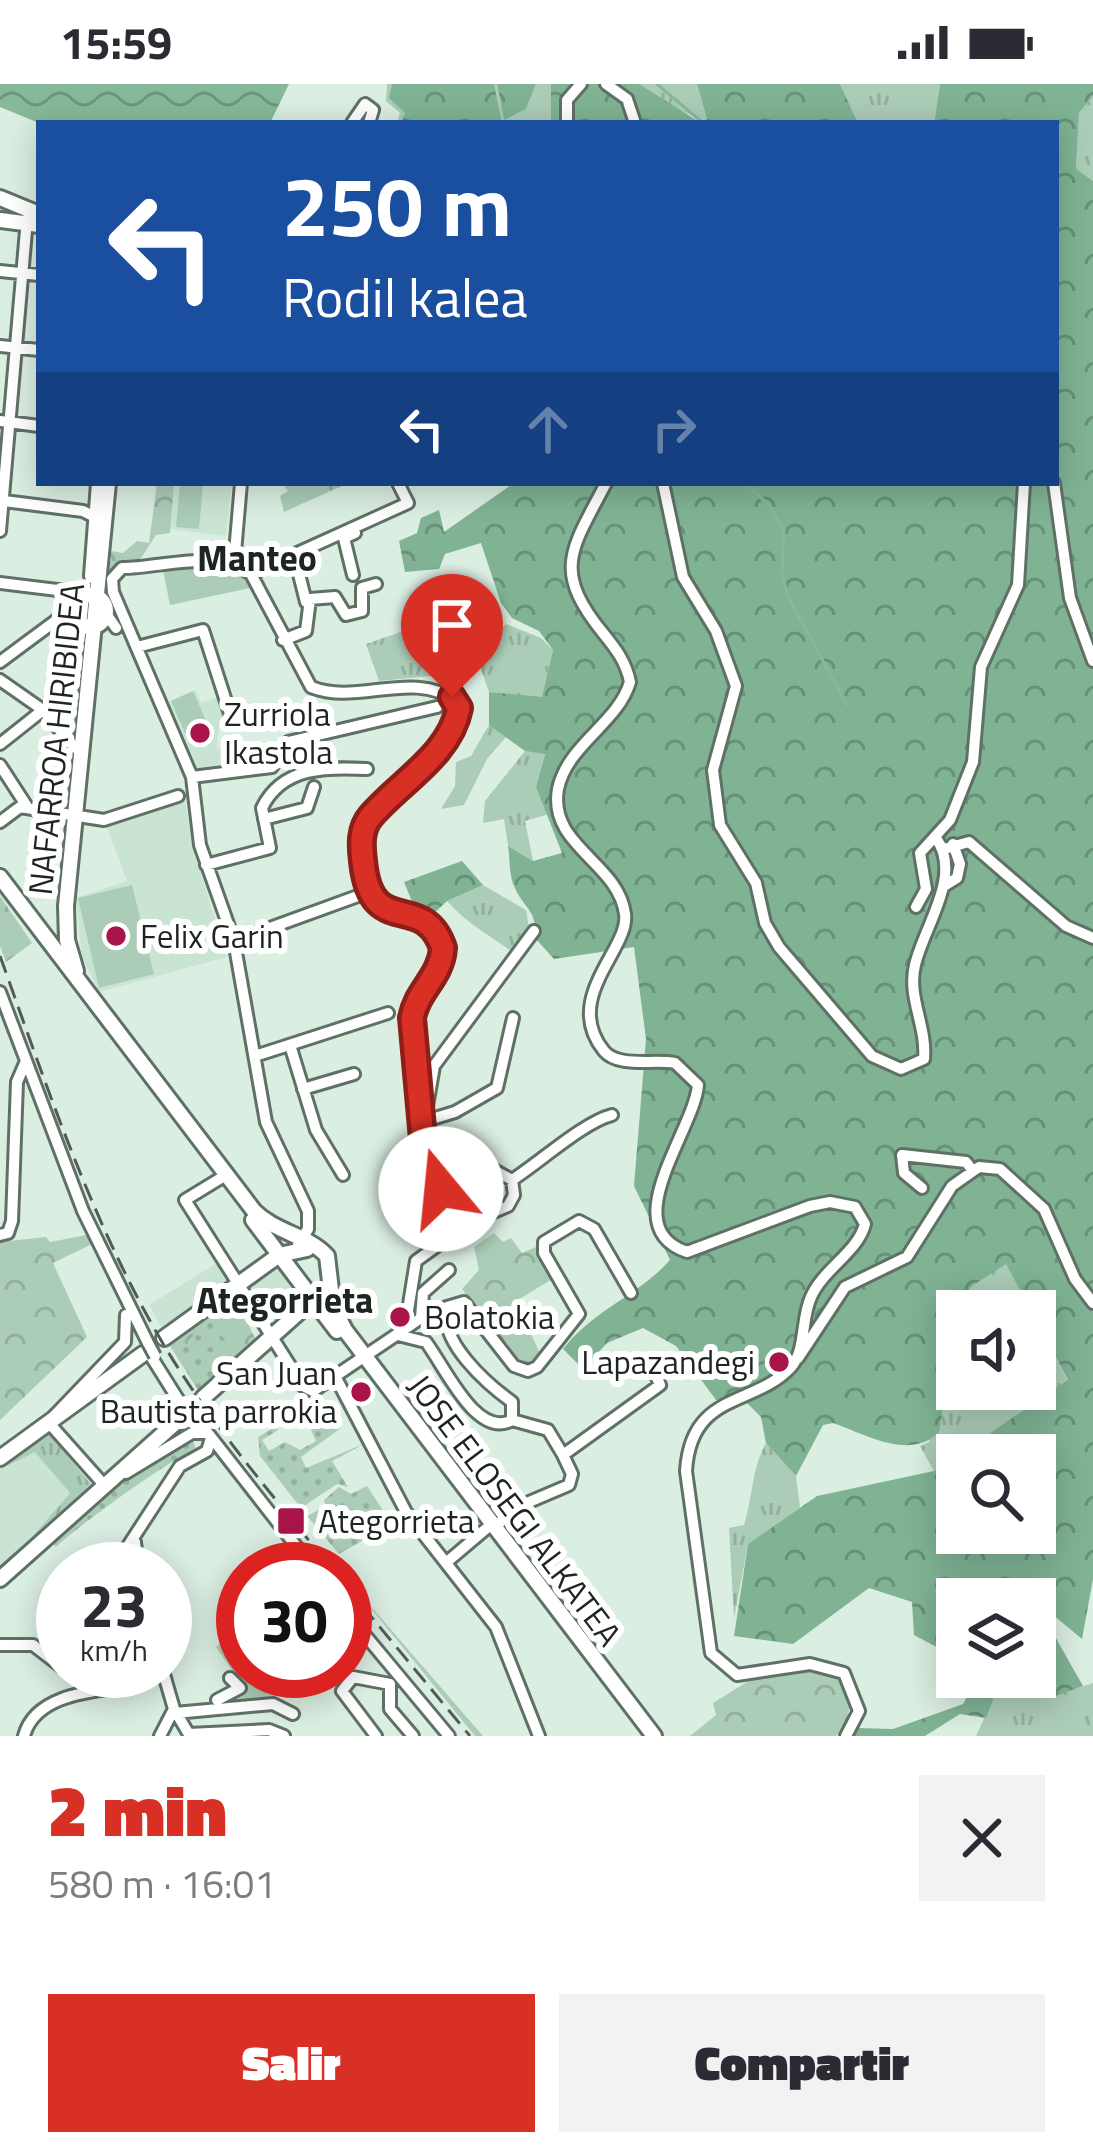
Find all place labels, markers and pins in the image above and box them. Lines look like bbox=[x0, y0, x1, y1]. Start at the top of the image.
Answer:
pin bbox=[401, 574, 503, 697]
place label: Zurriola Ikastola bbox=[224, 689, 333, 777]
marker: Zurriola Ikastola bbox=[187, 720, 213, 746]
place label: Felix Garin bbox=[140, 911, 284, 961]
marker: Felix Garin bbox=[103, 923, 129, 949]
place label: Bolatokia bbox=[424, 1292, 554, 1342]
marker: Bolatokia bbox=[387, 1304, 413, 1330]
place label: Lapazandegi bbox=[581, 1337, 755, 1387]
place label: San Juan Bautista parrokia bbox=[100, 1348, 337, 1436]
marker: Lapazandegi bbox=[766, 1349, 792, 1375]
marker: San Juan Bautista parrokia bbox=[348, 1379, 374, 1405]
place label: Ategorrieta bbox=[318, 1496, 475, 1546]
marker: Ategorrieta bbox=[275, 1505, 307, 1537]

